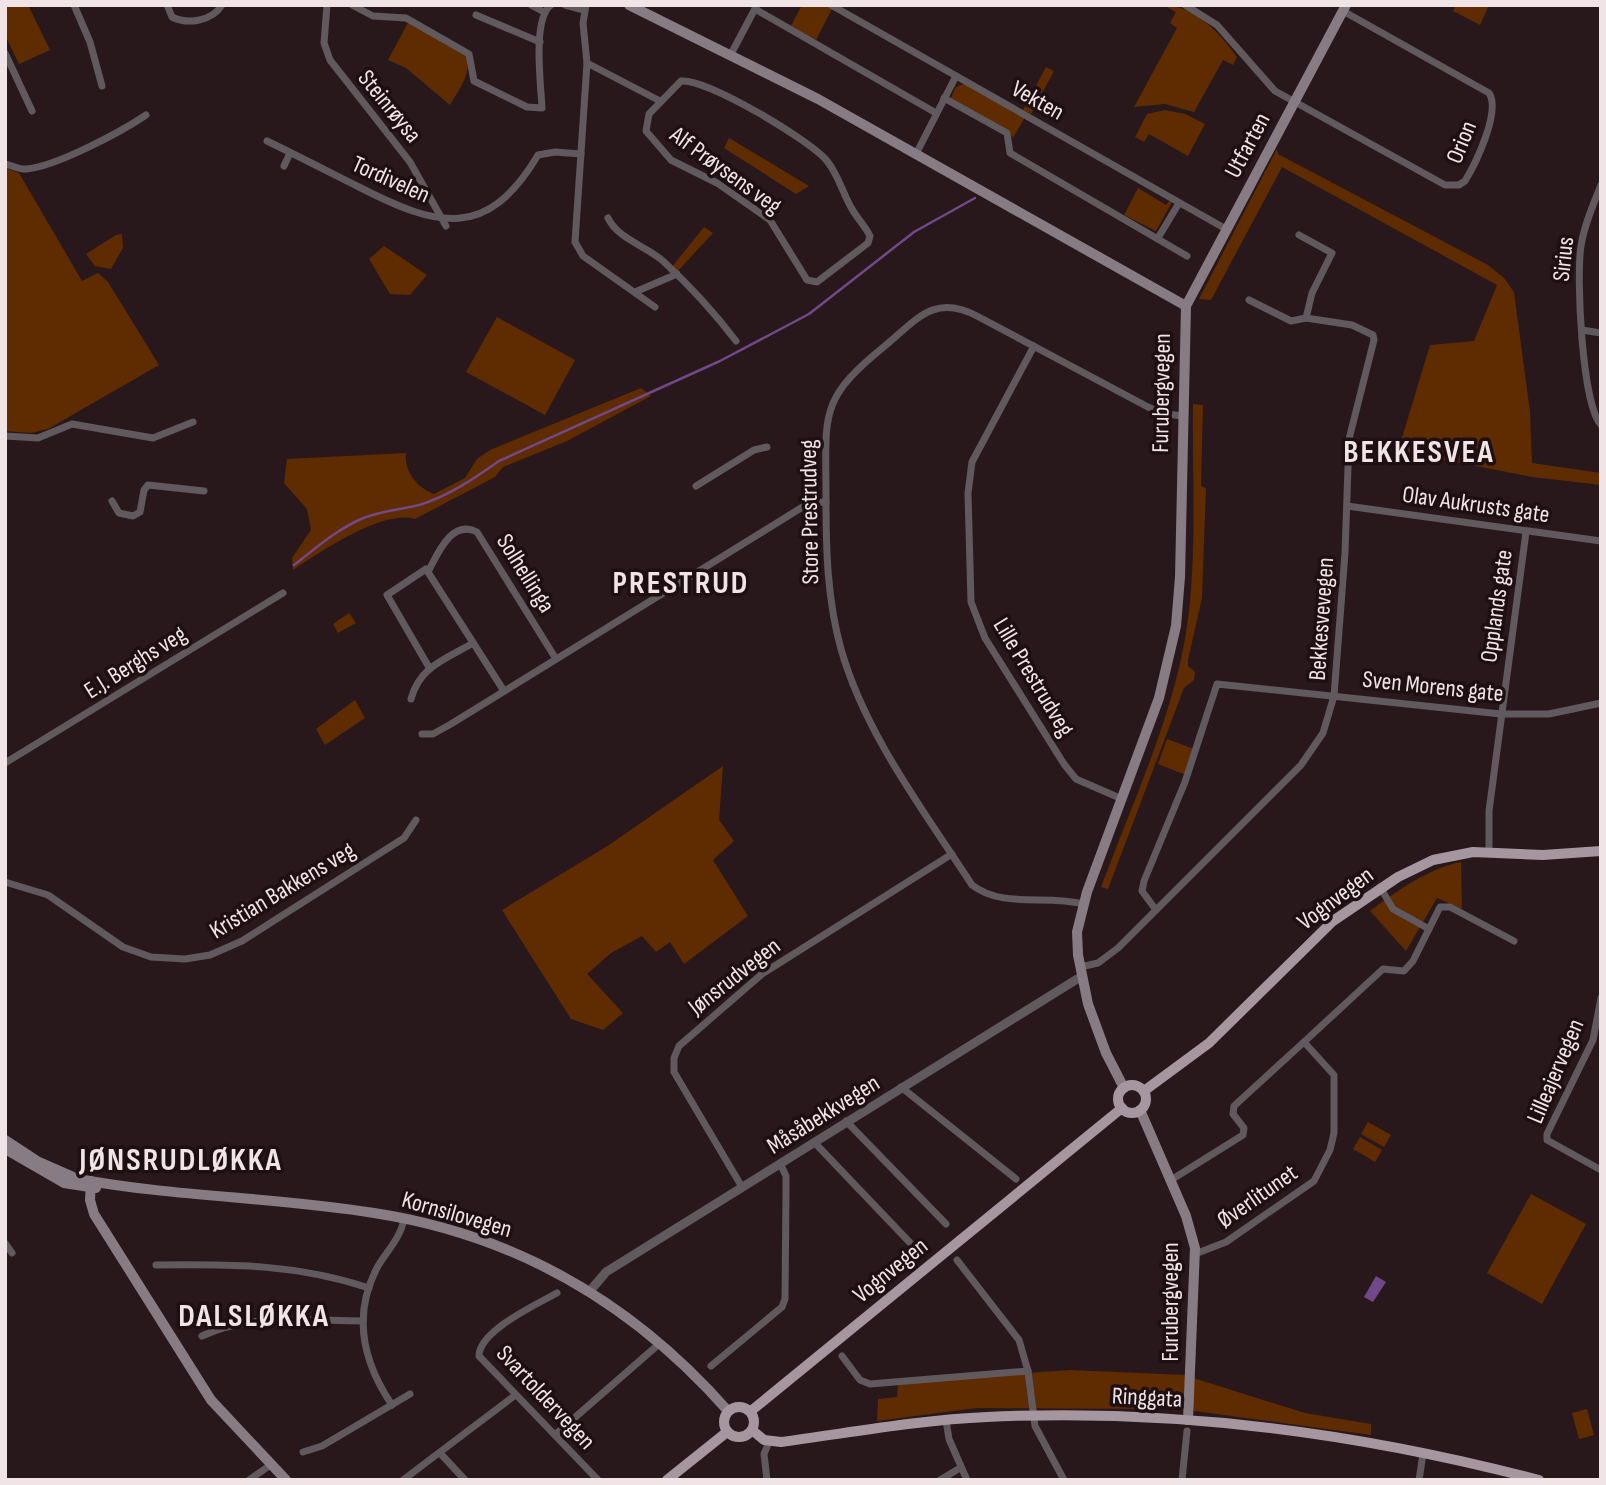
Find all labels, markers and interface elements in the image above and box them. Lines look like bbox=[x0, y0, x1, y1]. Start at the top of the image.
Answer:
street label: Steinrøysa bbox=[352, 64, 428, 149]
street label: Vekten bbox=[1006, 74, 1069, 127]
street label: Utfarten bbox=[1218, 108, 1277, 183]
street label: Orion bbox=[1440, 117, 1483, 168]
street label: Alf Prøysens veg bbox=[663, 120, 787, 221]
street label: Tordivelen bbox=[347, 149, 434, 209]
street label: Sirius bbox=[1547, 235, 1580, 283]
street label: Furubergvegen bbox=[1146, 333, 1177, 453]
district label: BEKKESVEA bbox=[1343, 433, 1495, 472]
street label: Store Prestrudveg bbox=[794, 439, 825, 585]
street label: Olav Aukrusts gate bbox=[1400, 480, 1551, 529]
street label: Solhellinga bbox=[490, 529, 561, 618]
street label: Opplands gate bbox=[1474, 548, 1519, 664]
street label: Bekkesvevegen bbox=[1303, 557, 1340, 681]
district label: PRESTRUD bbox=[613, 564, 749, 603]
street label: Lille Prestrudveg bbox=[987, 613, 1080, 742]
street label: E.J. Berghs veg bbox=[79, 620, 192, 705]
street label: Sven Morens gate bbox=[1361, 665, 1505, 708]
street label: Kristian Bakkens veg bbox=[204, 836, 360, 945]
street label: Vognvegen bbox=[1291, 860, 1379, 936]
street label: Jønsrudvegen bbox=[682, 931, 786, 1022]
street label: Lilleajervegen bbox=[1521, 1015, 1590, 1128]
street label: Måsåbekkvegen bbox=[762, 1068, 885, 1160]
district label: JØNSRUDLØKKA bbox=[78, 1141, 283, 1180]
street label: Øverlitunet bbox=[1212, 1158, 1303, 1235]
street label: Kornsilovegen bbox=[399, 1185, 515, 1244]
street label: Vognvegen bbox=[847, 1231, 934, 1309]
street label: Furubergvegen bbox=[1156, 1242, 1185, 1362]
district label: DALSLØKKA bbox=[178, 1297, 330, 1336]
street label: Svartoldervegen bbox=[490, 1339, 601, 1455]
street label: Ringgata bbox=[1111, 1381, 1183, 1414]

